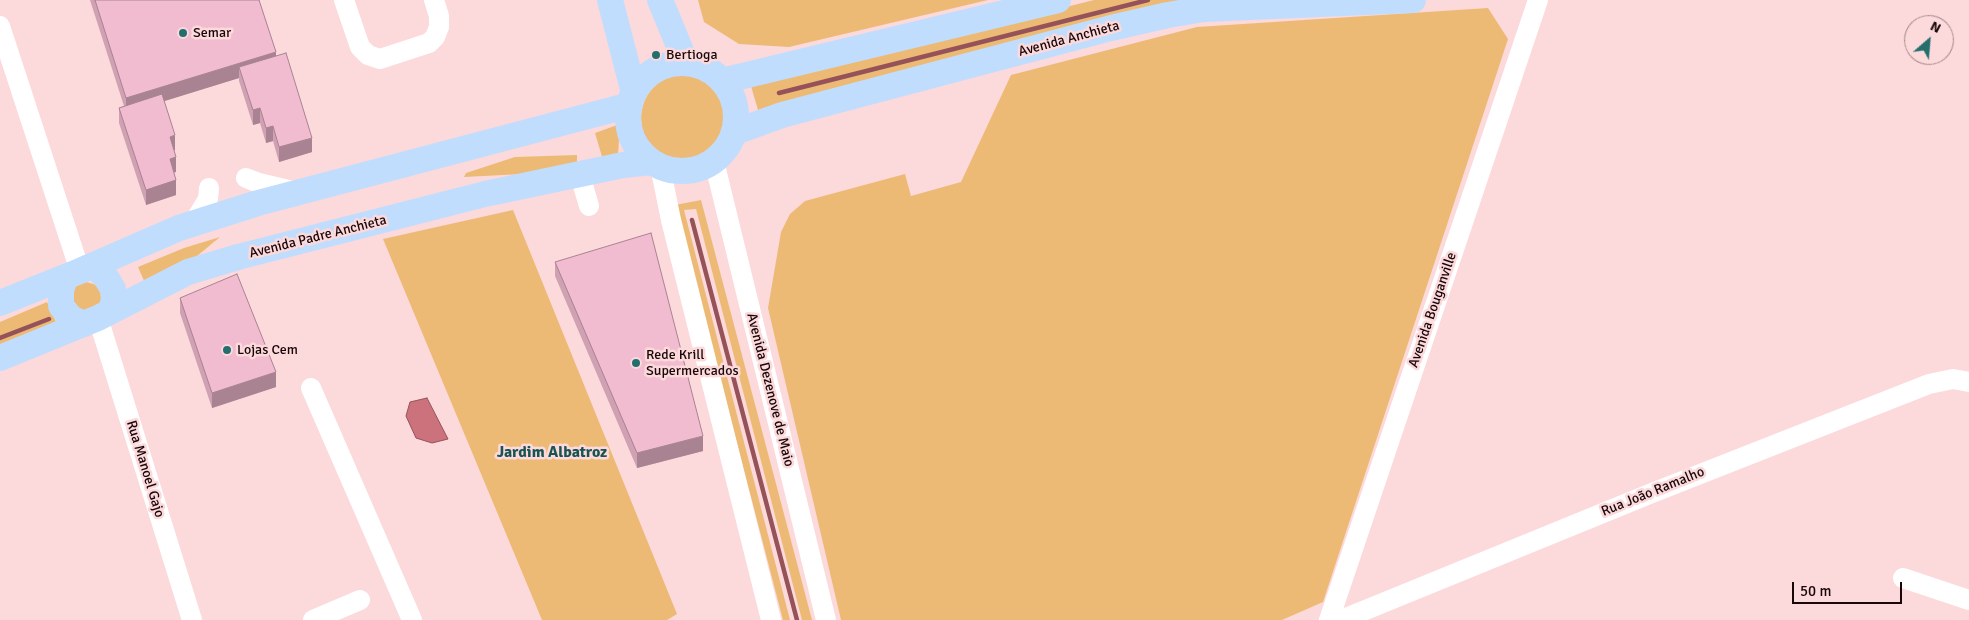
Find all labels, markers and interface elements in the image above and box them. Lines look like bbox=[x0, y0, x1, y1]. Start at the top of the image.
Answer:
north arrow bbox=[1904, 15, 1954, 65]
street label: Avenida Anchieta bbox=[1017, 17, 1121, 61]
text: N bbox=[1927, 17, 1944, 37]
place label: Semar bbox=[193, 25, 231, 41]
marker: Semar bbox=[177, 27, 189, 39]
place label: Bertioga bbox=[666, 47, 717, 63]
marker: Bertioga bbox=[650, 49, 662, 61]
street label: Avenida Padre Anchieta bbox=[248, 212, 388, 262]
street label: Avenida Bouganville bbox=[1405, 250, 1461, 370]
street label: Avenida Dezenove de Maio bbox=[743, 311, 797, 469]
place label: Lojas Cem bbox=[237, 342, 298, 358]
marker: Lojas Cem bbox=[221, 344, 233, 356]
place label: Rede Krill Supermercados bbox=[646, 347, 739, 380]
marker: Rede Krill Supermercados bbox=[630, 357, 642, 369]
street label: Rua Manoel Gajo bbox=[122, 418, 168, 520]
district label: Jardim Albatroz bbox=[497, 443, 607, 463]
street label: Rua João Ramalho bbox=[1599, 464, 1707, 520]
scale bar bbox=[1794, 572, 1904, 604]
text: 50 m bbox=[1800, 582, 1831, 600]

